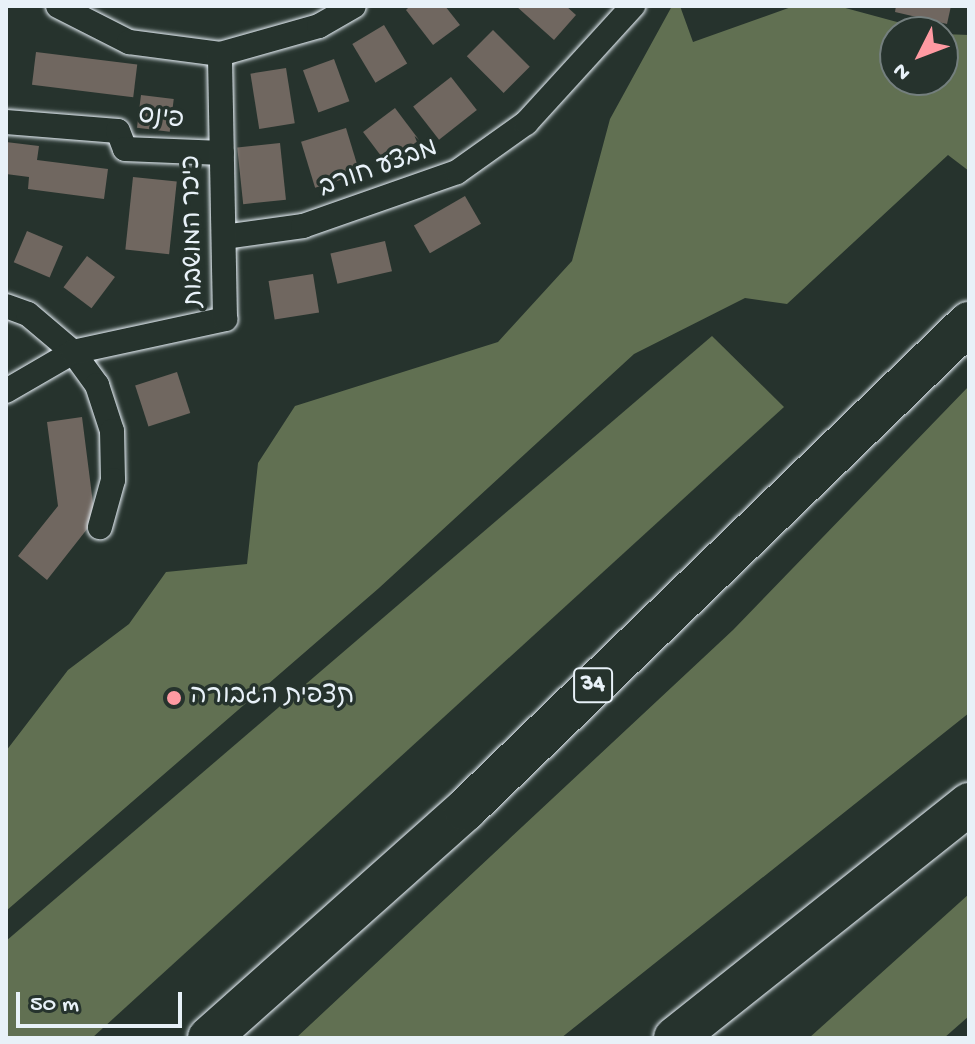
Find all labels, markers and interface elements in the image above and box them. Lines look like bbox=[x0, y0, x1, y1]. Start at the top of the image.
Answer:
north arrow bbox=[879, 16, 959, 96]
text: N bbox=[888, 57, 917, 85]
street label: פינס bbox=[136, 102, 186, 138]
street label: מבצע חורב bbox=[316, 134, 442, 206]
street label: כיכר המושבות bbox=[178, 155, 212, 307]
road number: 34 bbox=[573, 665, 613, 705]
place label: תצפית הגבורה bbox=[190, 682, 354, 714]
marker: תצפית הגבורה bbox=[165, 689, 183, 707]
scale bar bbox=[20, 976, 186, 1026]
text: 50 m bbox=[30, 991, 79, 1020]

